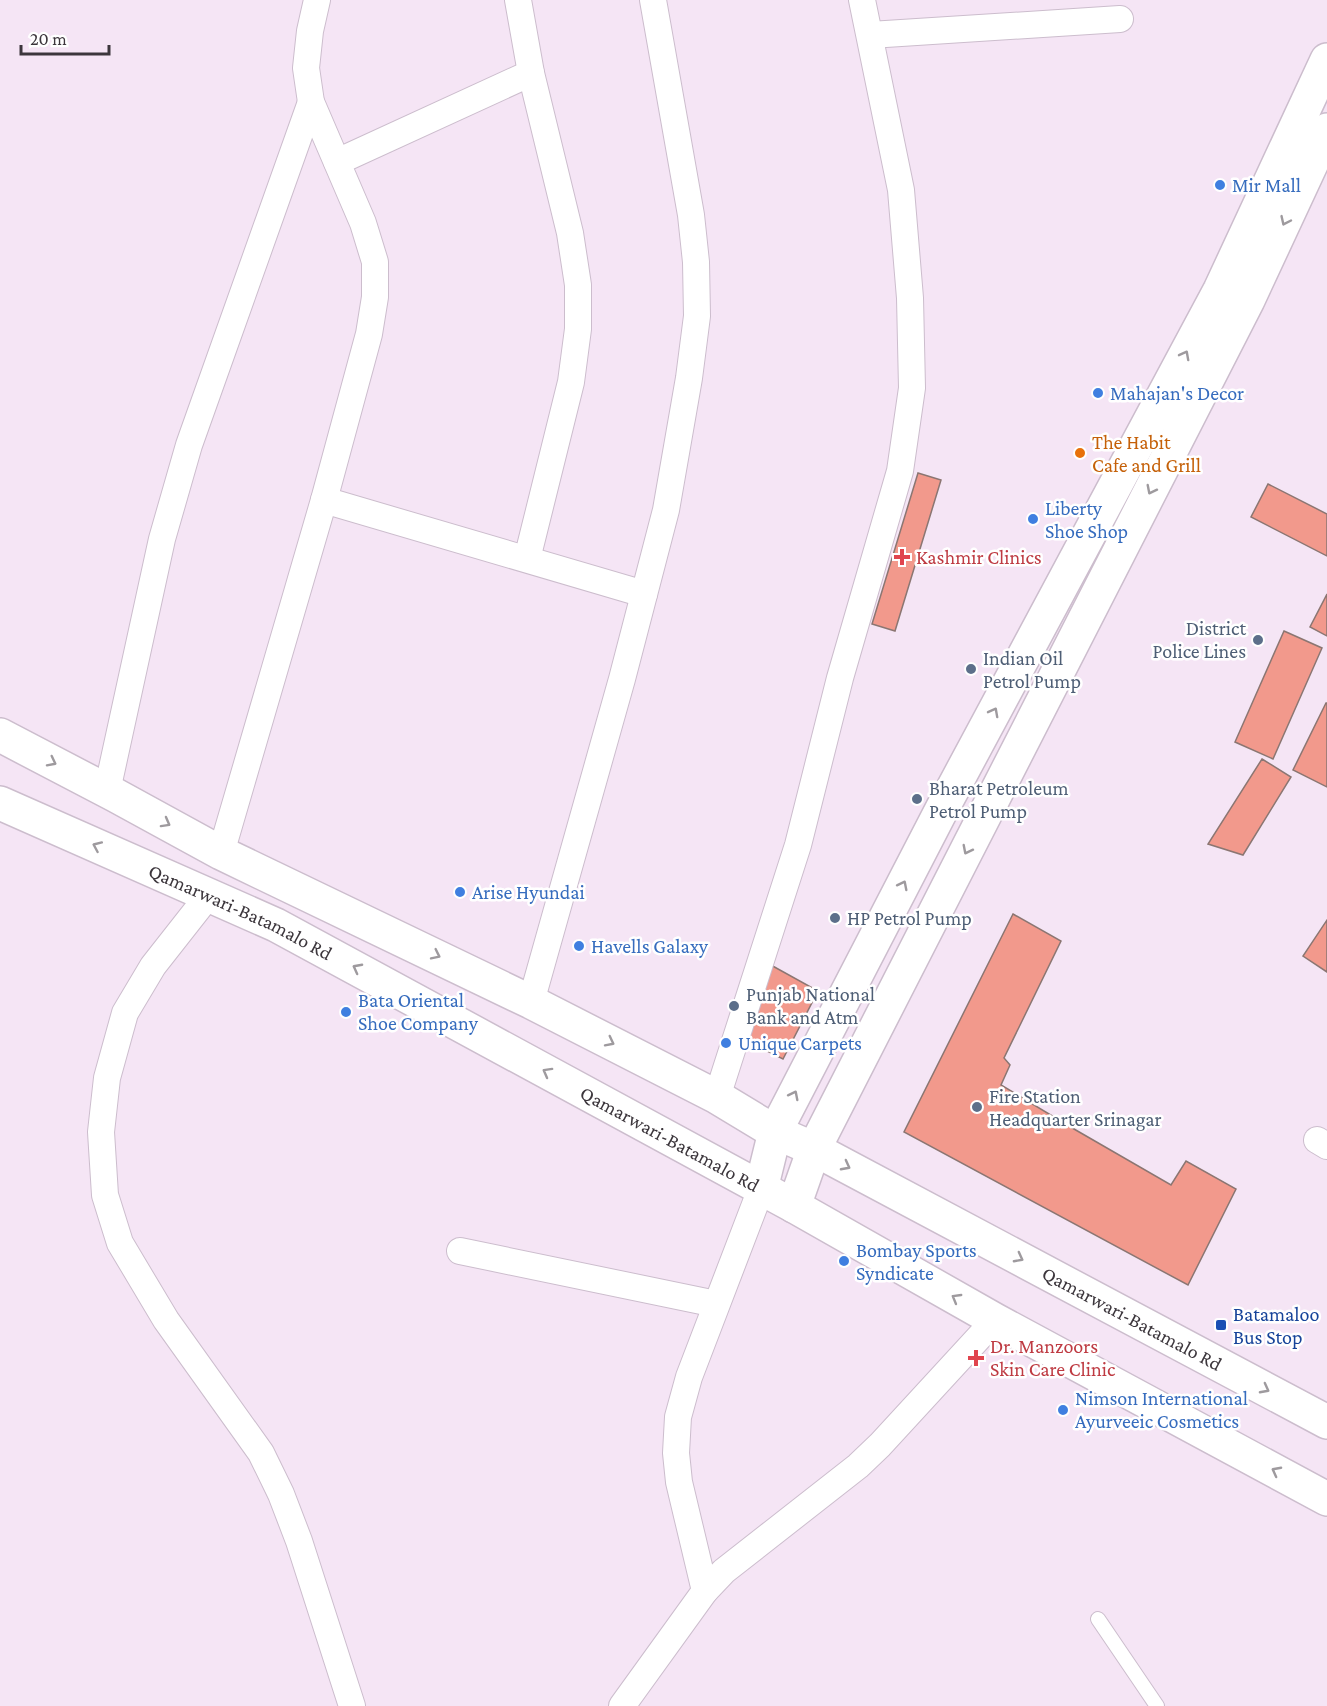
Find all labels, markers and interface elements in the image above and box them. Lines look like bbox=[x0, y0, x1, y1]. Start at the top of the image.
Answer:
scale bar bbox=[21, 18, 110, 56]
text: 20 m bbox=[30, 29, 67, 49]
place label: Mir Mall bbox=[1232, 174, 1301, 196]
marker: Mir Mall bbox=[1213, 178, 1227, 192]
one-way arrow bbox=[1280, 215, 1292, 226]
one-way arrow bbox=[1178, 351, 1189, 361]
place label: Mahajan's Decor bbox=[1110, 382, 1244, 405]
marker: Mahajan's Decor bbox=[1091, 386, 1105, 400]
place label: The Habit Cafe and Grill bbox=[1092, 431, 1201, 476]
marker: The Habit Cafe and Grill bbox=[1073, 446, 1087, 460]
one-way arrow bbox=[1147, 483, 1159, 494]
place label: Liberty Shoe Shop bbox=[1045, 497, 1128, 543]
marker: Liberty Shoe Shop bbox=[1026, 512, 1040, 526]
place label: Kashmir Clinics bbox=[916, 546, 1042, 568]
marker: Kashmir Clinics bbox=[893, 548, 911, 566]
place label: District Police Lines bbox=[1153, 617, 1246, 662]
marker: District Police Lines bbox=[1251, 633, 1265, 647]
place label: Indian Oil Petrol Pump bbox=[983, 647, 1081, 693]
marker: Indian Oil Petrol Pump bbox=[964, 662, 978, 676]
one-way arrow bbox=[987, 708, 998, 718]
one-way arrow bbox=[46, 755, 56, 766]
place label: Bharat Petroleum Petrol Pump bbox=[929, 777, 1069, 823]
marker: Bharat Petroleum Petrol Pump bbox=[910, 792, 924, 806]
one-way arrow bbox=[160, 816, 170, 827]
one-way arrow bbox=[92, 842, 103, 854]
one-way arrow bbox=[963, 844, 974, 854]
street label: Qamarwari-Batamalo Rd bbox=[145, 859, 337, 965]
one-way arrow bbox=[896, 880, 908, 891]
place label: Arise Hyundai bbox=[472, 881, 585, 904]
marker: Arise Hyundai bbox=[453, 885, 467, 899]
place label: HP Petrol Pump bbox=[847, 907, 972, 930]
marker: HP Petrol Pump bbox=[828, 911, 842, 925]
place label: Havells Galaxy bbox=[591, 935, 709, 958]
marker: Havells Galaxy bbox=[572, 939, 586, 953]
one-way arrow bbox=[429, 948, 440, 959]
one-way arrow bbox=[353, 964, 364, 975]
place label: Punjab National Bank and Atm bbox=[746, 983, 875, 1028]
place label: Bata Oriental Shoe Company bbox=[358, 989, 479, 1035]
marker: Punjab National Bank and Atm bbox=[727, 999, 741, 1013]
marker: Bata Oriental Shoe Company bbox=[339, 1005, 353, 1019]
place label: Unique Carpets bbox=[738, 1032, 862, 1055]
one-way arrow bbox=[604, 1035, 614, 1046]
marker: Unique Carpets bbox=[719, 1036, 733, 1050]
one-way arrow bbox=[543, 1068, 553, 1079]
street label: Qamarwari-Batamalo Rd bbox=[577, 1081, 764, 1196]
place label: Fire Station Headquarter Srinagar bbox=[989, 1085, 1162, 1131]
one-way arrow bbox=[787, 1091, 798, 1101]
marker: Fire Station Headquarter Srinagar bbox=[970, 1100, 984, 1114]
one-way arrow bbox=[840, 1159, 851, 1170]
place label: Bombay Sports Syndicate bbox=[856, 1239, 977, 1285]
one-way arrow bbox=[1012, 1251, 1023, 1262]
marker: Bombay Sports Syndicate bbox=[837, 1254, 851, 1268]
street label: Qamarwari-Batamalo Rd bbox=[1039, 1262, 1226, 1375]
one-way arrow bbox=[952, 1294, 963, 1305]
place label: Batamaloo Bus Stop bbox=[1233, 1303, 1319, 1349]
marker: Batamaloo Bus Stop bbox=[1214, 1318, 1228, 1332]
place label: Dr. Manzoors Skin Care Clinic bbox=[990, 1335, 1116, 1380]
marker: Dr. Manzoors Skin Care Clinic bbox=[967, 1349, 985, 1367]
one-way arrow bbox=[1259, 1382, 1269, 1393]
place label: Nimson International Ayurveeic Cosmetics bbox=[1075, 1387, 1248, 1433]
marker: Nimson International Ayurveeic Cosmetics bbox=[1056, 1403, 1070, 1417]
one-way arrow bbox=[1271, 1467, 1282, 1478]

